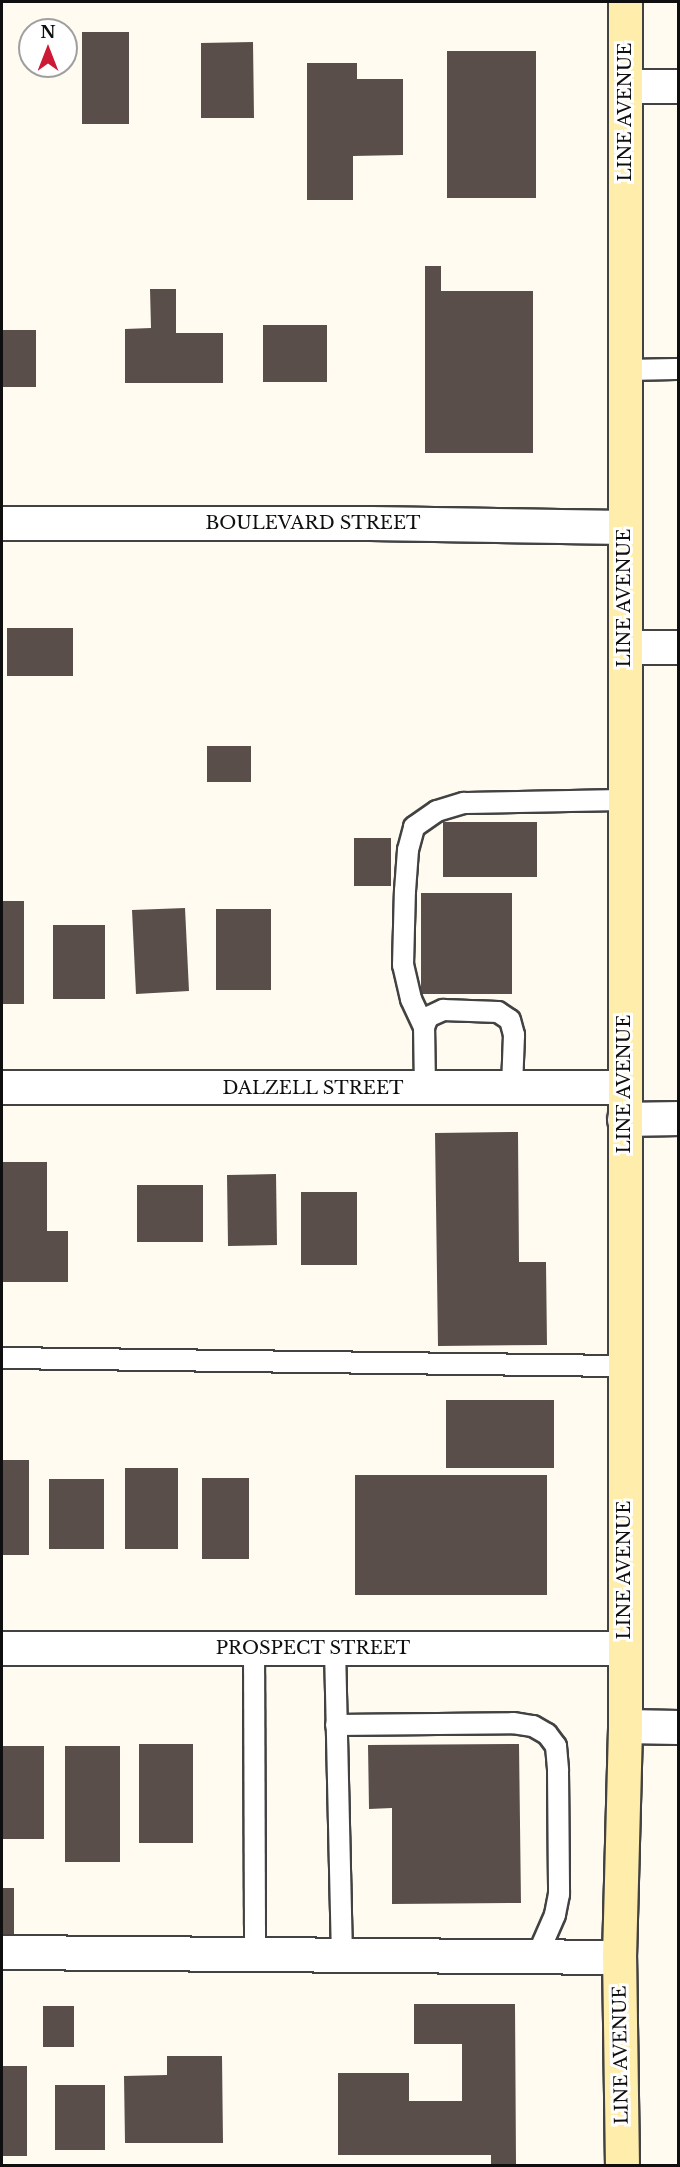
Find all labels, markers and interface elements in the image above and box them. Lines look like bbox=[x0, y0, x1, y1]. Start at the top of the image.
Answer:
north arrow bbox=[18, 18, 78, 78]
text: N bbox=[40, 22, 56, 42]
street label: LINE AVENUE bbox=[614, 42, 636, 182]
street label: BOULEVARD STREET bbox=[206, 512, 420, 534]
street label: LINE AVENUE bbox=[613, 528, 635, 668]
street label: LINE AVENUE bbox=[613, 1014, 635, 1154]
street label: DALZELL STREET bbox=[222, 1077, 404, 1099]
street label: LINE AVENUE bbox=[613, 1500, 635, 1640]
street label: PROSPECT STREET bbox=[215, 1637, 411, 1659]
street label: LINE AVENUE bbox=[609, 1985, 633, 2125]

